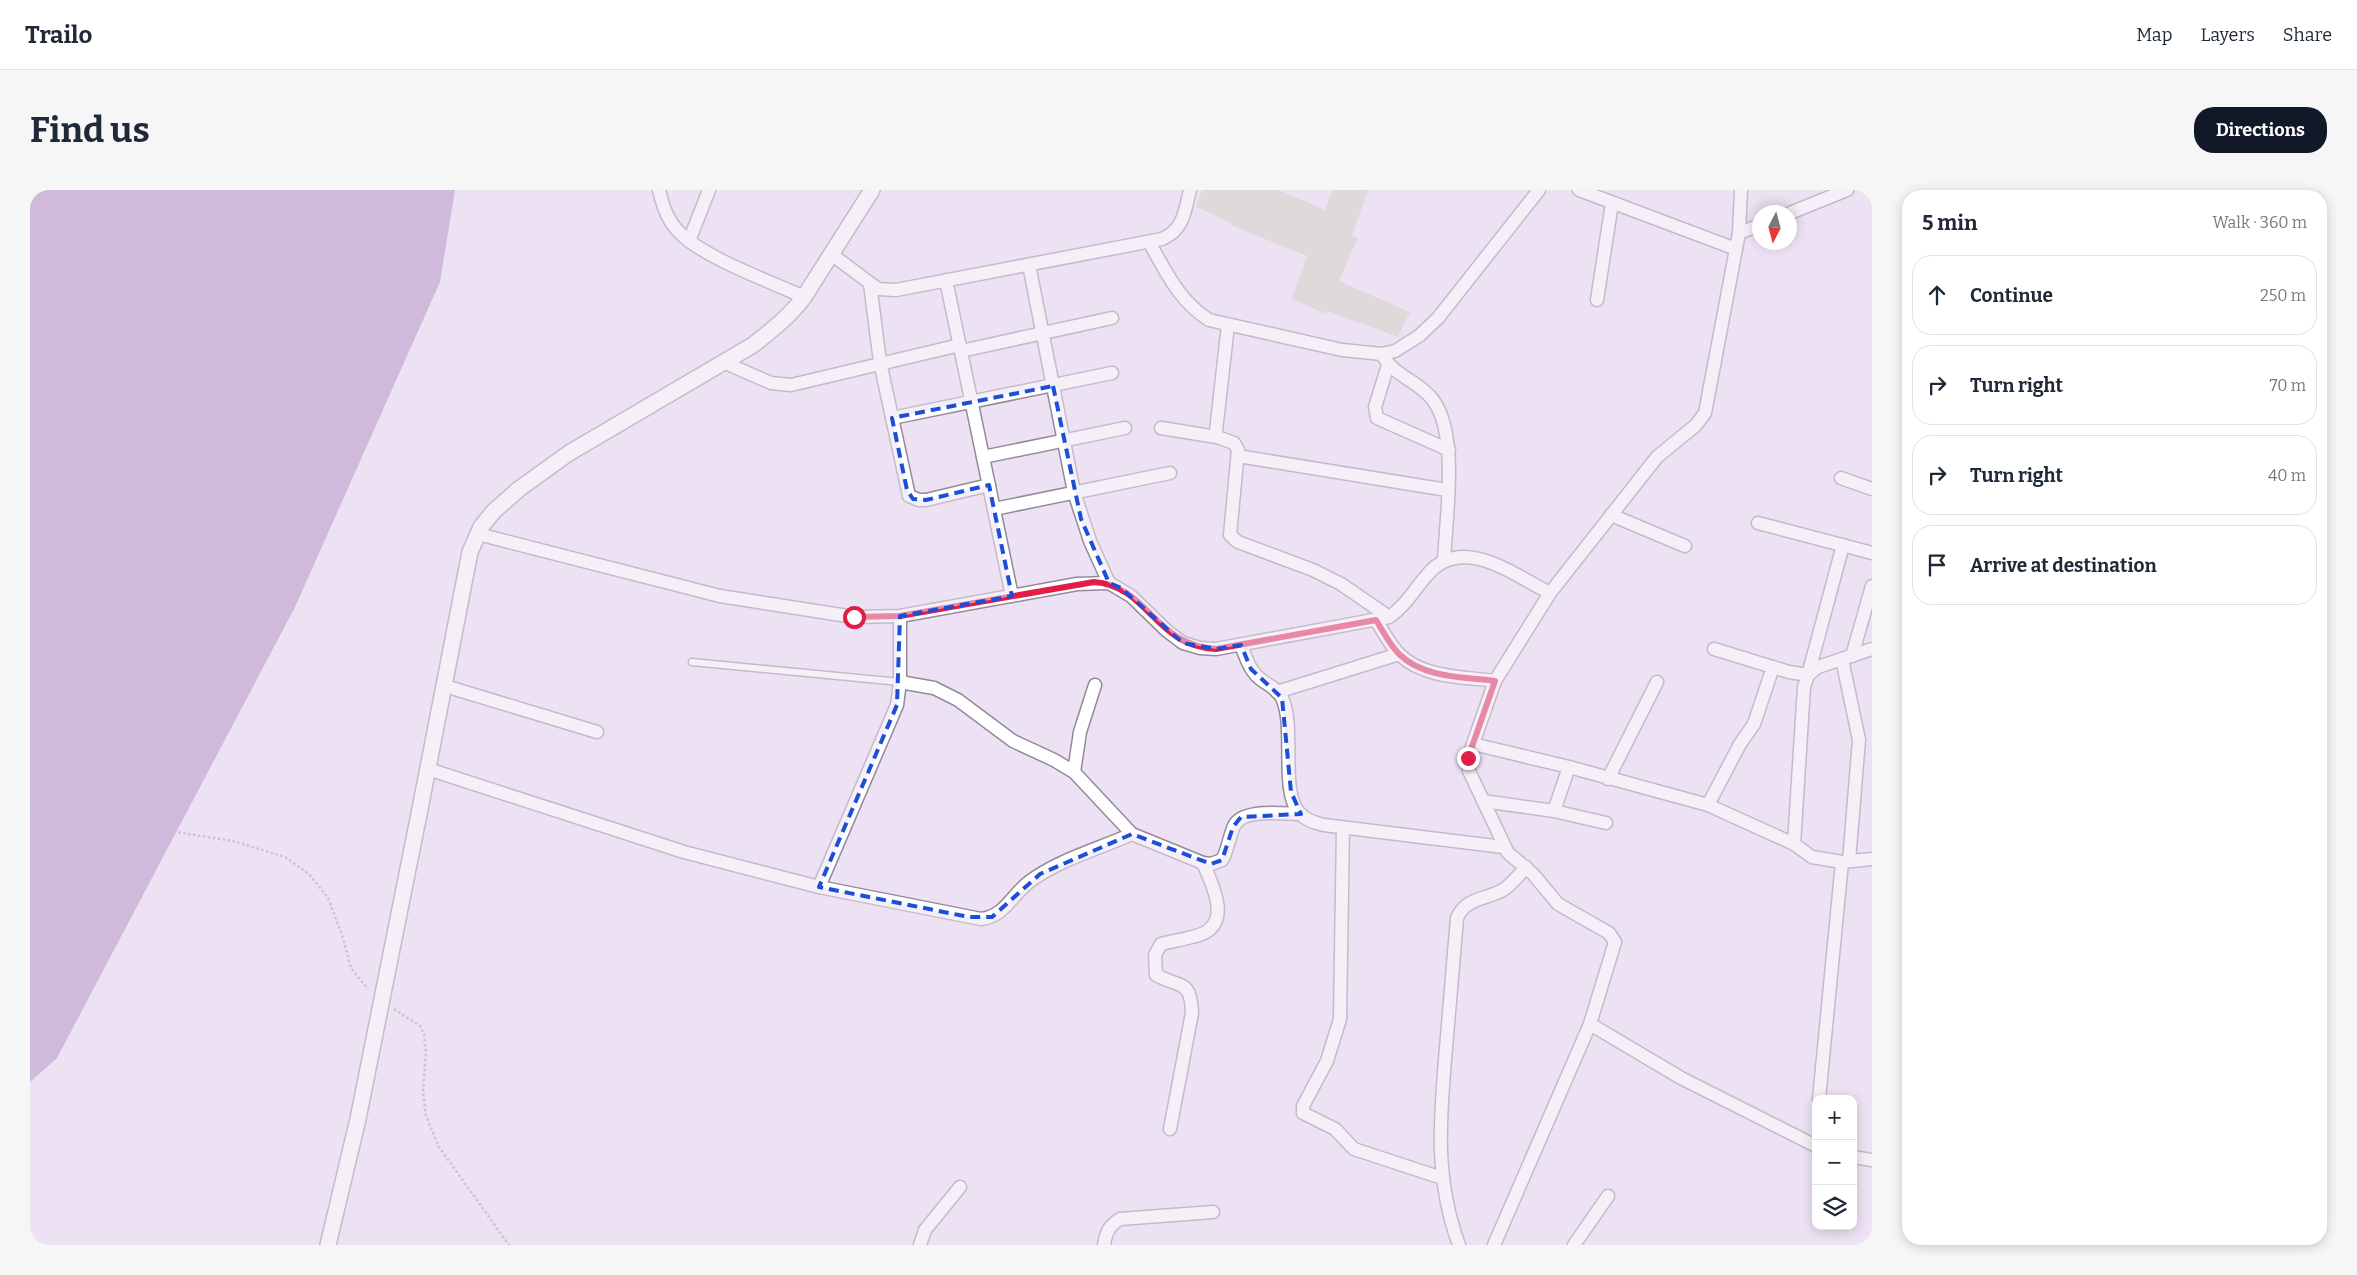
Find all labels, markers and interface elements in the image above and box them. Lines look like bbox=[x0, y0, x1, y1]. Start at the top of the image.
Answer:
text: Trailo bbox=[25, 21, 92, 49]
text: Map bbox=[2136, 24, 2172, 46]
text: Layers bbox=[2200, 24, 2255, 46]
text: Share bbox=[2283, 24, 2332, 46]
button: Directions bbox=[2194, 107, 2327, 153]
text: Find us bbox=[30, 109, 150, 151]
north arrow bbox=[1752, 205, 1797, 250]
text: 5 min bbox=[1922, 210, 1978, 236]
text: Walk · 360 m bbox=[2213, 213, 2307, 232]
icon: ahead bbox=[1923, 281, 1951, 309]
text: Continue bbox=[1970, 284, 2053, 307]
text: 250 m bbox=[2260, 286, 2306, 305]
icon: right bbox=[1923, 371, 1951, 399]
text: Turn right bbox=[1970, 374, 2063, 397]
text: 70 m bbox=[2270, 376, 2306, 395]
icon: right bbox=[1923, 461, 1951, 489]
text: Turn right bbox=[1970, 464, 2063, 487]
text: 40 m bbox=[2268, 466, 2306, 485]
icon: arrive bbox=[1923, 551, 1951, 579]
text: Arrive at destination bbox=[1970, 554, 2157, 577]
route start bbox=[843, 606, 866, 629]
route end bbox=[1457, 747, 1480, 770]
map controls bbox=[1812, 1095, 1857, 1230]
button: + bbox=[1812, 1095, 1857, 1140]
button: − bbox=[1812, 1140, 1857, 1185]
button: layers bbox=[1812, 1185, 1857, 1230]

